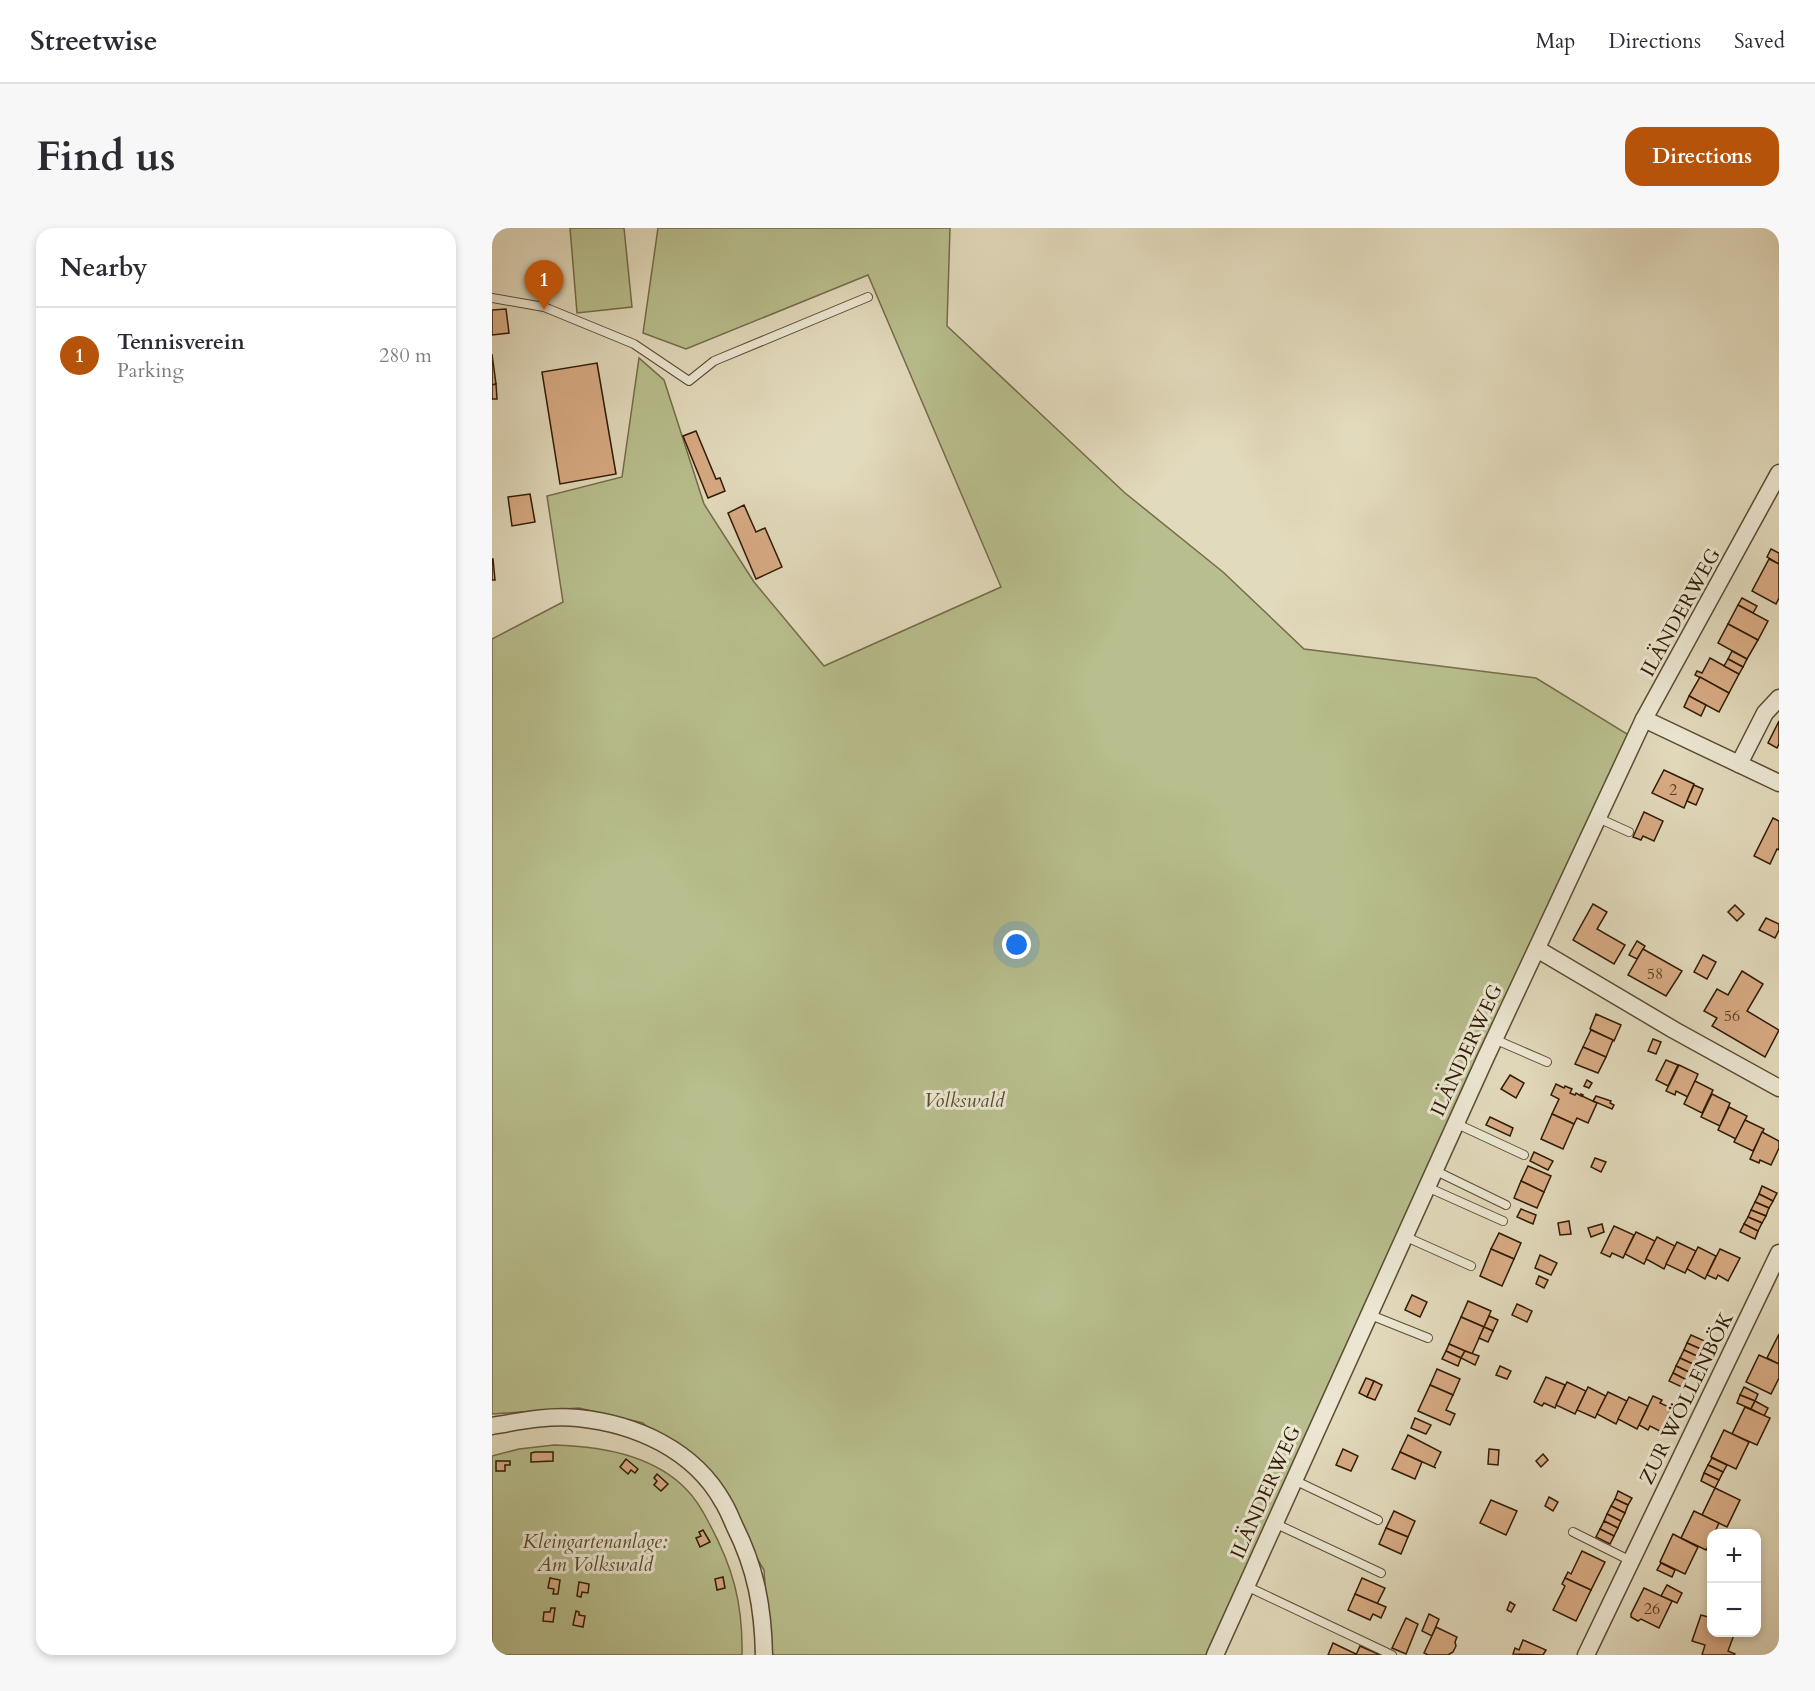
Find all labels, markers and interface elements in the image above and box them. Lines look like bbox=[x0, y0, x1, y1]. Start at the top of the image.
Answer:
text: Streetwise bbox=[30, 22, 158, 60]
text: Map bbox=[1535, 27, 1575, 56]
text: Directions bbox=[1608, 27, 1701, 56]
text: Saved bbox=[1734, 27, 1785, 56]
button: Directions bbox=[1625, 127, 1779, 186]
text: Find us bbox=[36, 128, 176, 185]
text: Nearby bbox=[60, 250, 148, 285]
pin: 1 bbox=[524, 260, 564, 310]
text: Tennisverein bbox=[117, 327, 245, 357]
text: 1 bbox=[74, 342, 85, 369]
text: 280 m bbox=[379, 342, 432, 369]
text: Parking bbox=[117, 357, 184, 384]
street label: ILÄNDERWEG bbox=[1634, 543, 1727, 681]
house number: 2 bbox=[1669, 779, 1677, 801]
your location bbox=[1002, 930, 1031, 959]
house number: 58 bbox=[1647, 963, 1663, 985]
street label: ILÄNDERWEG bbox=[1424, 980, 1509, 1121]
house number: 56 bbox=[1724, 1005, 1740, 1027]
park label: Volkswald bbox=[924, 1087, 1006, 1114]
street label: ZUR WÖLLENBÖK bbox=[1633, 1307, 1740, 1489]
street label: ILÄNDERWEG bbox=[1224, 1421, 1307, 1563]
park label: Kleingartenanlage: Am Volkswald bbox=[522, 1528, 668, 1578]
map controls bbox=[1707, 1529, 1761, 1637]
button: + bbox=[1707, 1529, 1761, 1583]
button: − bbox=[1707, 1583, 1761, 1637]
house number: 26 bbox=[1644, 1598, 1660, 1620]

